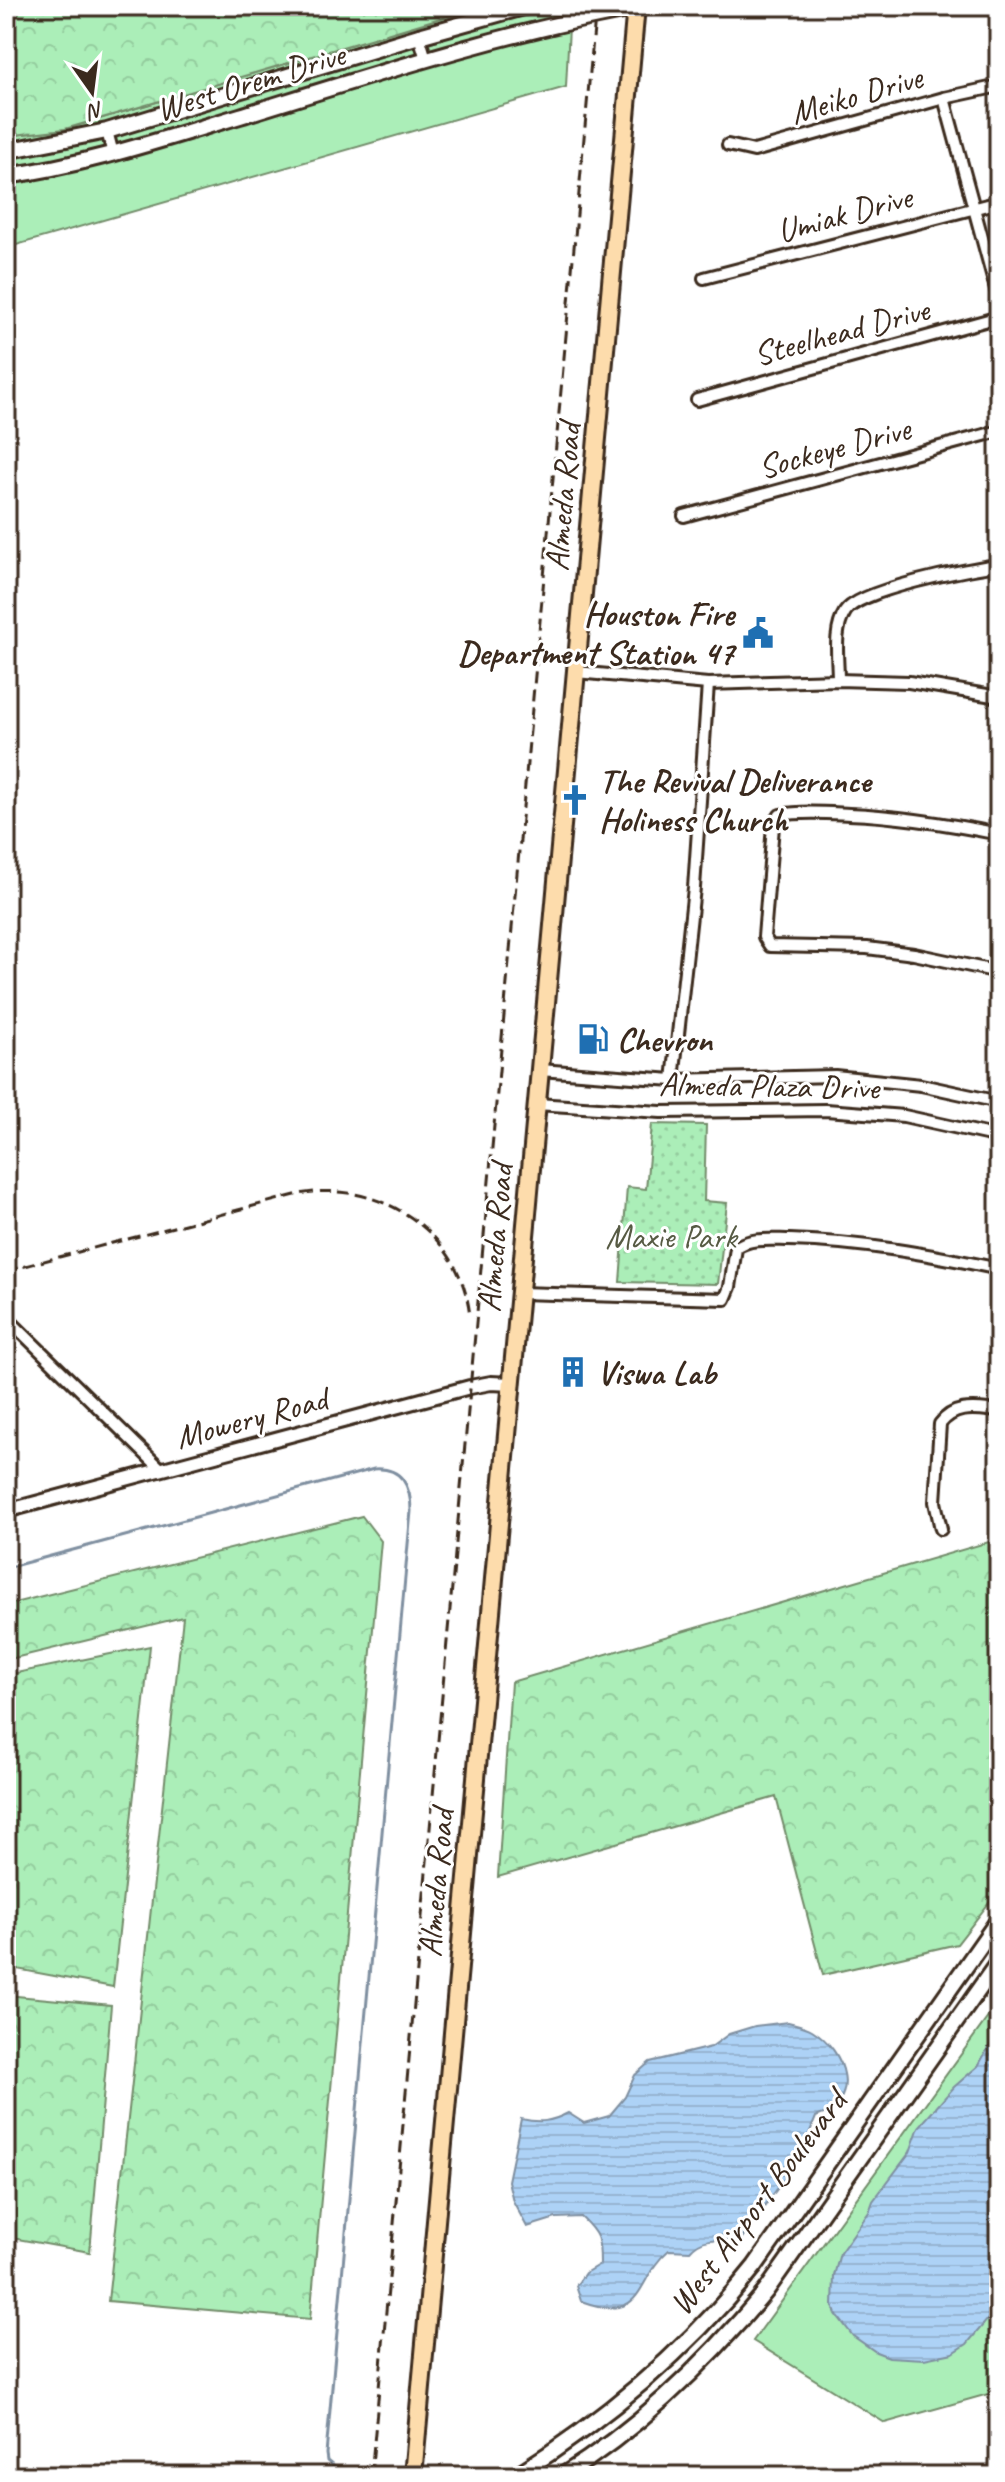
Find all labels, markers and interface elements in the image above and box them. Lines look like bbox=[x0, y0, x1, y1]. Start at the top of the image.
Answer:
street label: West Orem Drive bbox=[151, 32, 352, 131]
north arrow bbox=[52, 52, 132, 132]
street label: Meiko Drive bbox=[785, 55, 929, 134]
text: N bbox=[83, 95, 107, 126]
street label: Umiak Drive bbox=[772, 174, 919, 252]
street label: Steelhead Drive bbox=[749, 287, 935, 376]
street label: Sockeye Drive bbox=[753, 406, 917, 488]
street label: Almeda Road bbox=[535, 417, 591, 573]
place label: Houston Fire Department Station 47 bbox=[458, 592, 738, 674]
public building icon: Houston Fire Department Station 47 bbox=[741, 616, 775, 650]
place label: The Revival Deliverance Holiness Church bbox=[599, 759, 873, 841]
church icon: The Revival Deliverance Holiness Church bbox=[558, 783, 592, 817]
place label: Chevron bbox=[617, 1018, 713, 1061]
fuel station icon: Chevron bbox=[576, 1022, 610, 1056]
street label: Almeda Plaza Drive bbox=[659, 1062, 881, 1109]
street label: Almeda Road bbox=[467, 1158, 523, 1314]
park label: Maxie Park bbox=[606, 1215, 739, 1258]
place label: Viswa Lab bbox=[597, 1351, 719, 1394]
building icon: Viswa Lab bbox=[556, 1355, 590, 1389]
street label: Mowery Road bbox=[171, 1375, 336, 1458]
street label: Almeda Road bbox=[408, 1803, 464, 1959]
street label: West Airport Boulevard bbox=[659, 2078, 859, 2323]

